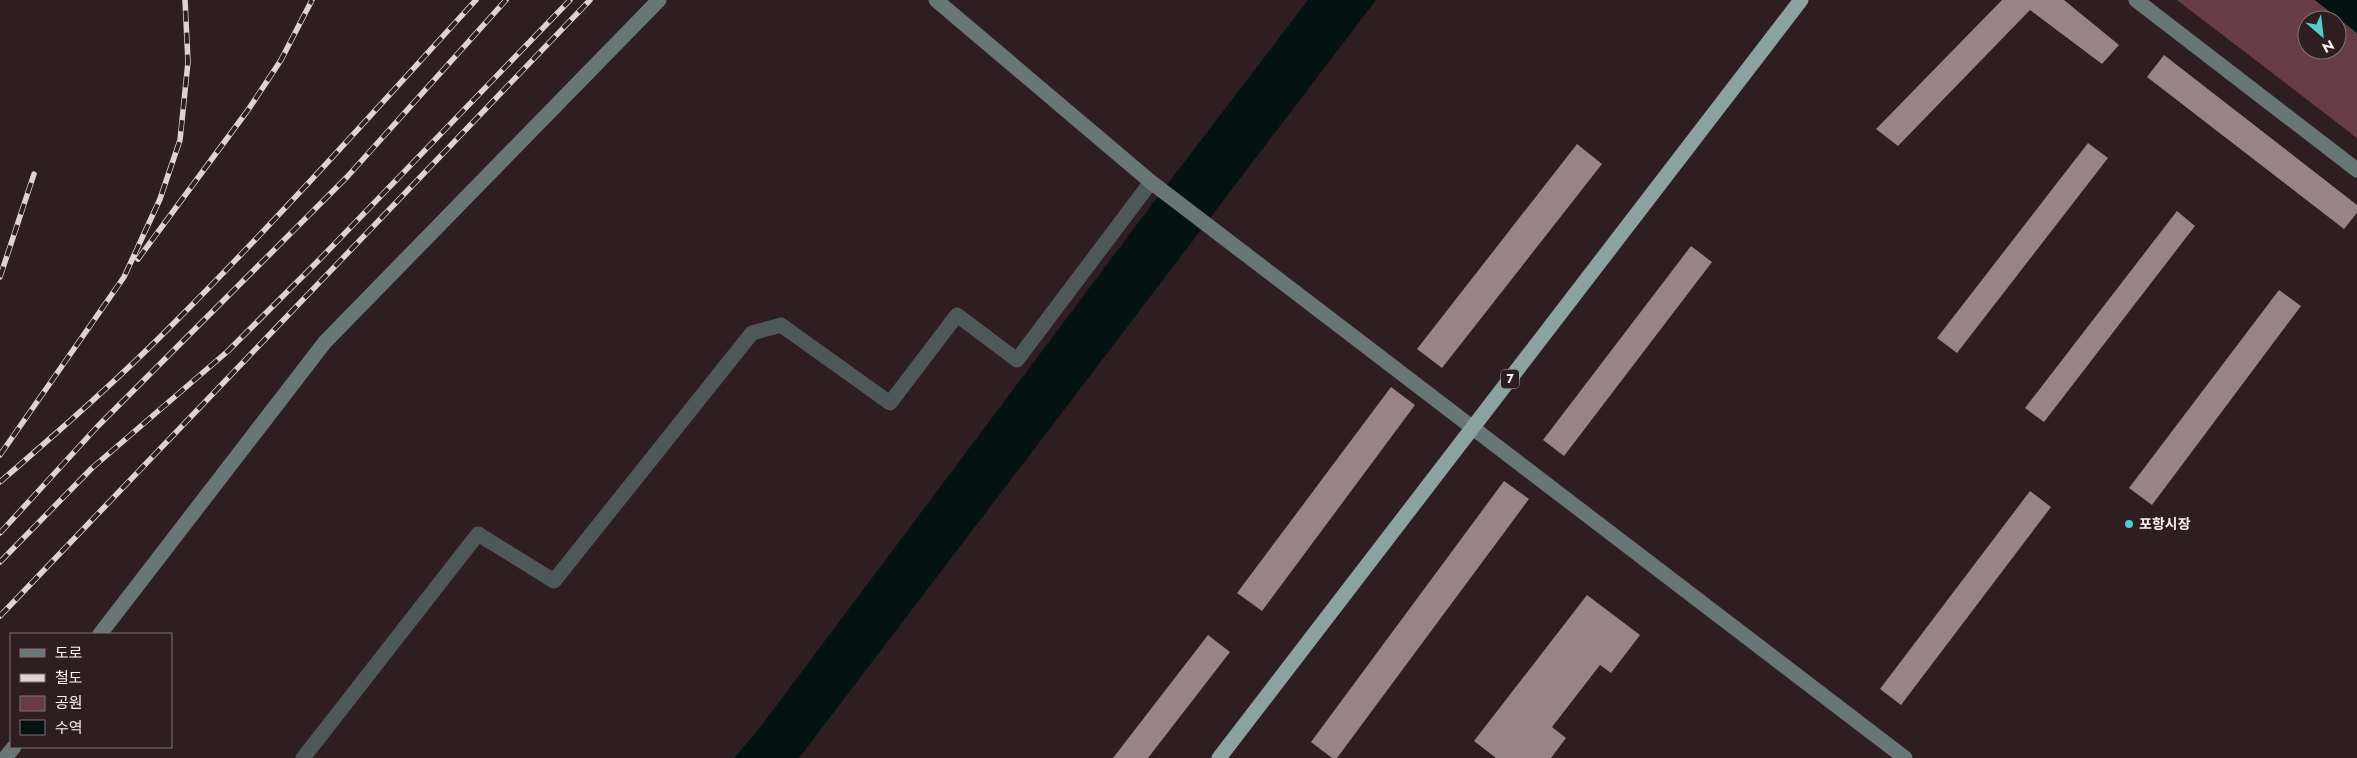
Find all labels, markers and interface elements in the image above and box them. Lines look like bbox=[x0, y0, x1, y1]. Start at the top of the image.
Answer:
north arrow bbox=[2297, 10, 2347, 60]
text: N bbox=[2318, 35, 2338, 58]
road number: 7 bbox=[1501, 369, 1519, 388]
place label: 포항시장 bbox=[2139, 514, 2191, 534]
marker: 포항시장 bbox=[2123, 518, 2135, 530]
legend bbox=[10, 633, 172, 748]
text: 도로 bbox=[55, 642, 83, 664]
text: 철도 bbox=[55, 667, 83, 689]
text: 공원 bbox=[55, 692, 83, 714]
text: 수역 bbox=[55, 717, 83, 739]

